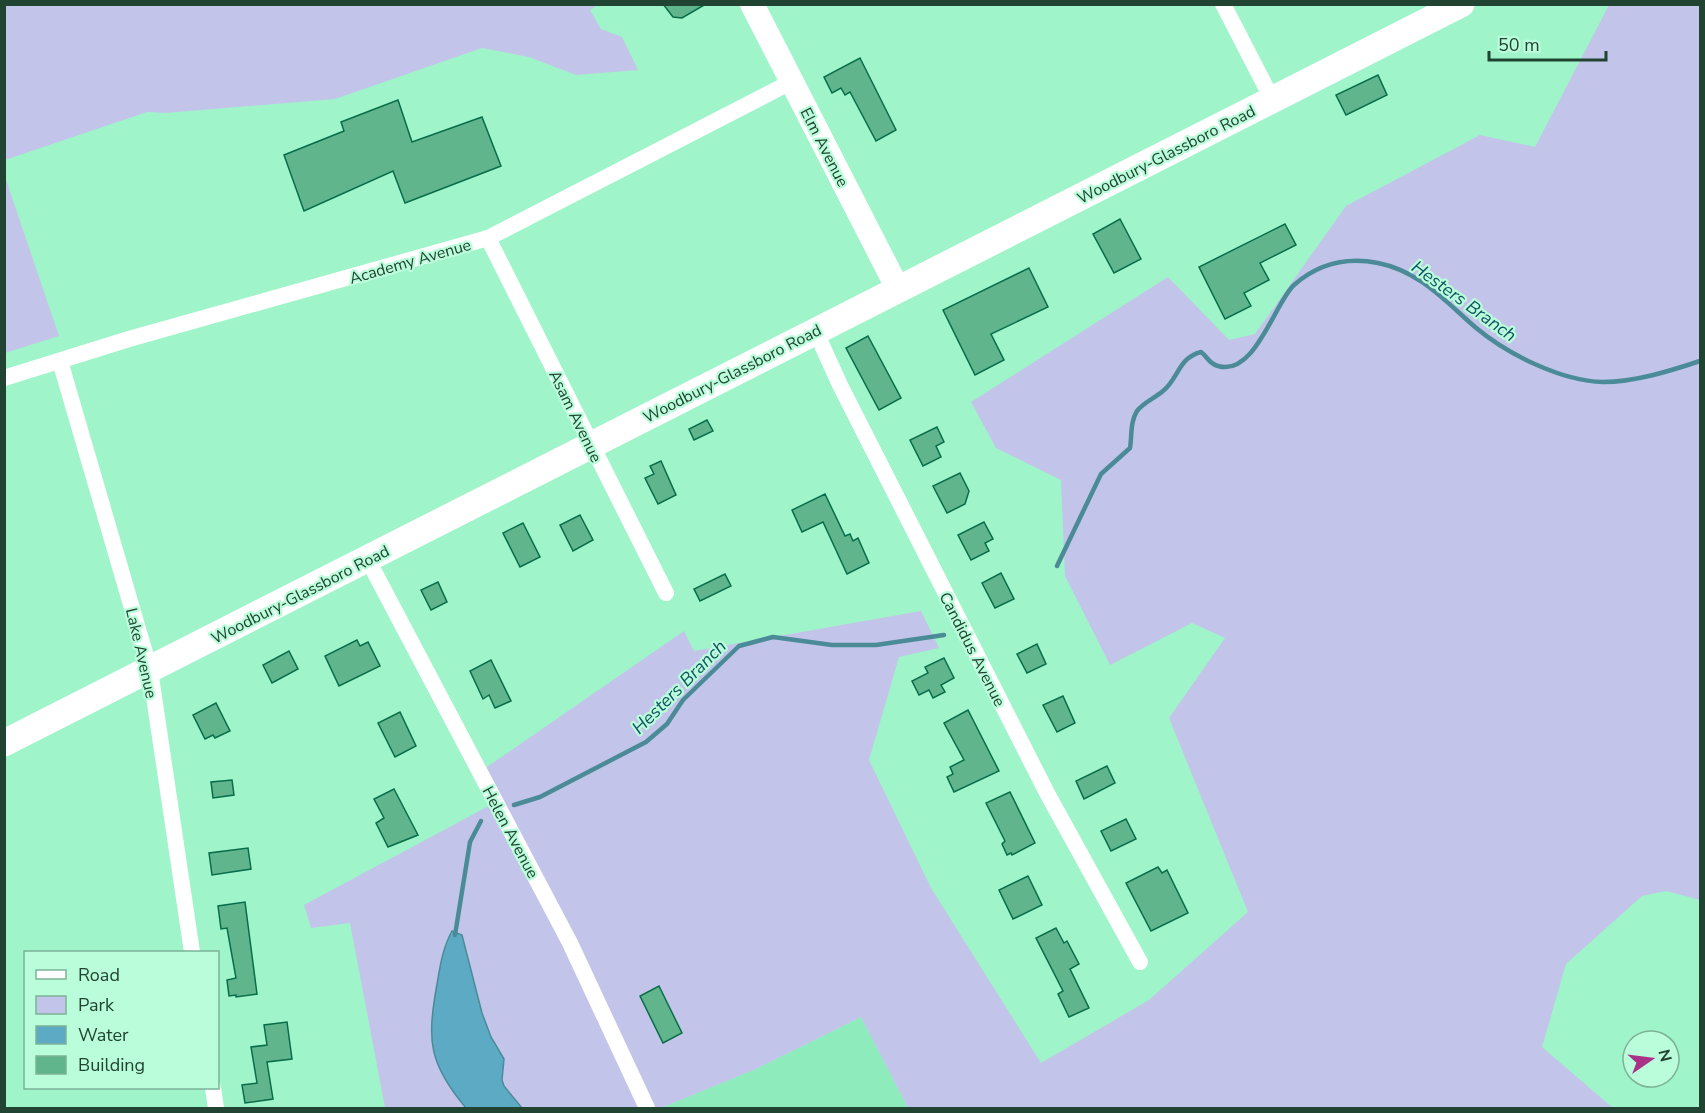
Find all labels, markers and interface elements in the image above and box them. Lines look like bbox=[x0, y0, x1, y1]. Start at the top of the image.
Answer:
scale bar bbox=[1489, 24, 1606, 62]
text: 50 m bbox=[1498, 33, 1540, 57]
street label: Woodbury-Glassboro Road bbox=[1074, 100, 1259, 209]
street label: Elm Avenue bbox=[795, 104, 854, 191]
street label: Academy Avenue bbox=[347, 234, 474, 290]
water label: Hesters Branch bbox=[1407, 255, 1521, 347]
street label: Woodbury-Glassboro Road bbox=[640, 319, 825, 428]
street label: Asam Avenue bbox=[543, 367, 607, 466]
street label: Woodbury-Glassboro Road bbox=[208, 540, 393, 649]
street label: Candidus Avenue bbox=[934, 588, 1010, 710]
street label: Lake Avenue bbox=[120, 606, 162, 701]
water label: Hesters Branch bbox=[627, 635, 731, 739]
street label: Helen Avenue bbox=[477, 782, 544, 882]
legend bbox=[24, 951, 219, 1089]
text: Road bbox=[78, 963, 120, 987]
text: Park bbox=[78, 993, 115, 1017]
text: Water bbox=[78, 1023, 129, 1047]
north arrow bbox=[1621, 1029, 1681, 1089]
text: N bbox=[1652, 1047, 1677, 1064]
text: Building bbox=[78, 1053, 145, 1077]

